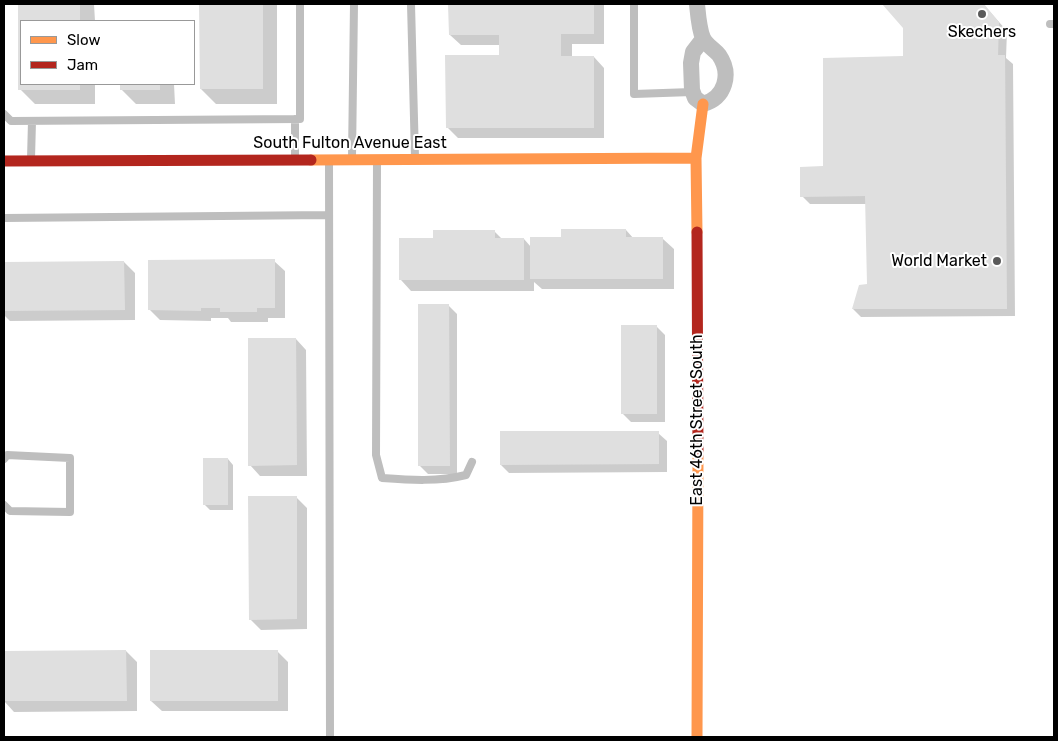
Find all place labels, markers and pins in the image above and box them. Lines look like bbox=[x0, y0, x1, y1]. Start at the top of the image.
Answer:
marker: Skechers bbox=[976, 8, 988, 20]
place label: Skechers bbox=[948, 22, 1016, 42]
place label: World Market bbox=[891, 251, 987, 271]
marker: World Market bbox=[991, 255, 1003, 267]

